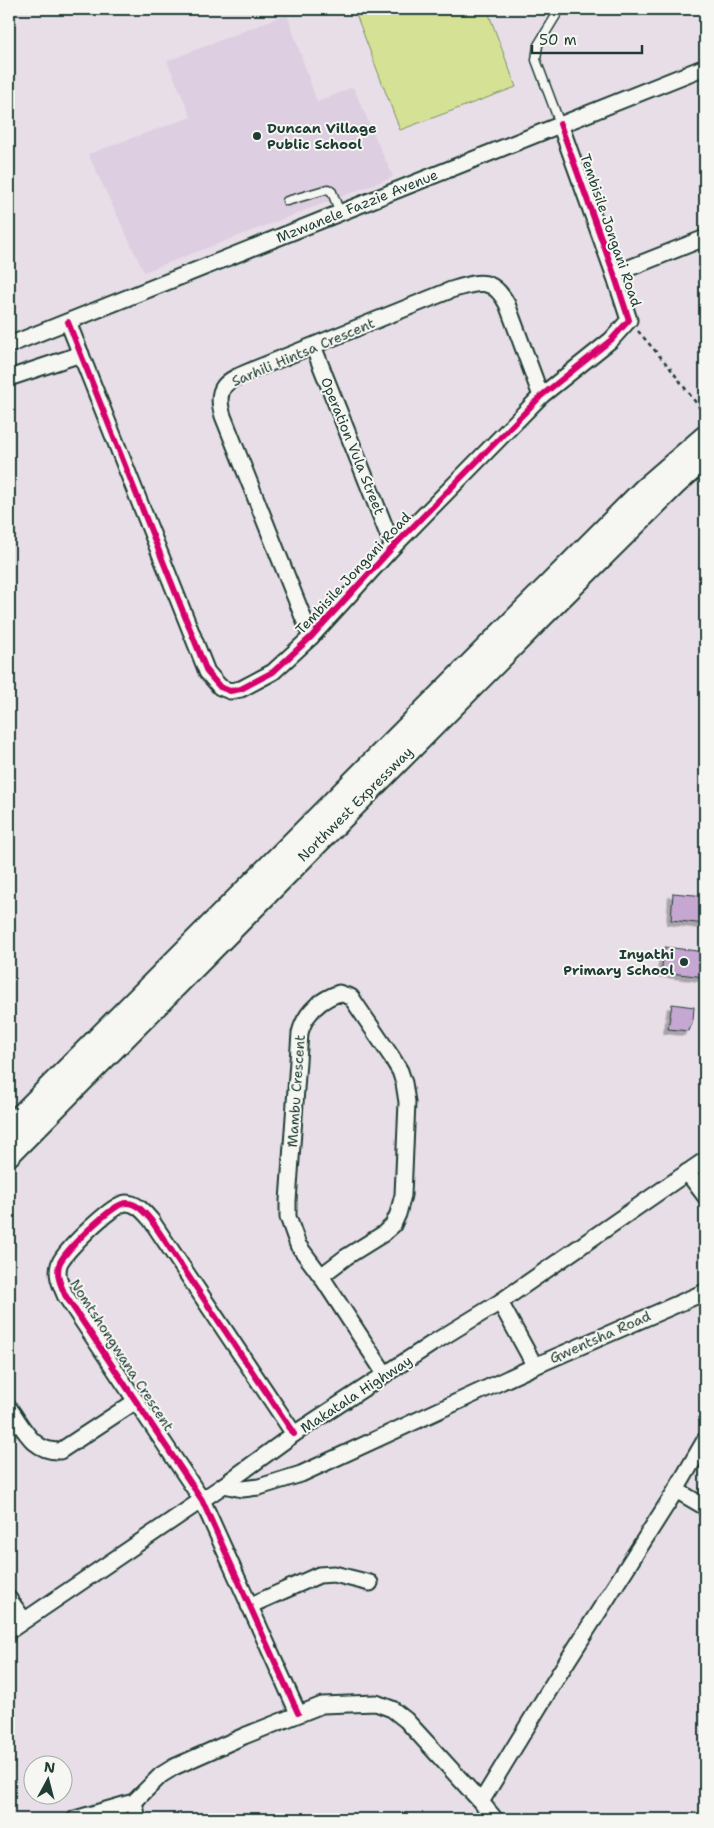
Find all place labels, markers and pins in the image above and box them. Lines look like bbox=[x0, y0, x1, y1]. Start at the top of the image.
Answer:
place label: Duncan Village Public School bbox=[267, 119, 377, 153]
marker: Duncan Village Public School bbox=[251, 130, 263, 142]
place label: Inyathi Primary School bbox=[563, 945, 674, 979]
marker: Inyathi Primary School bbox=[678, 956, 690, 968]

